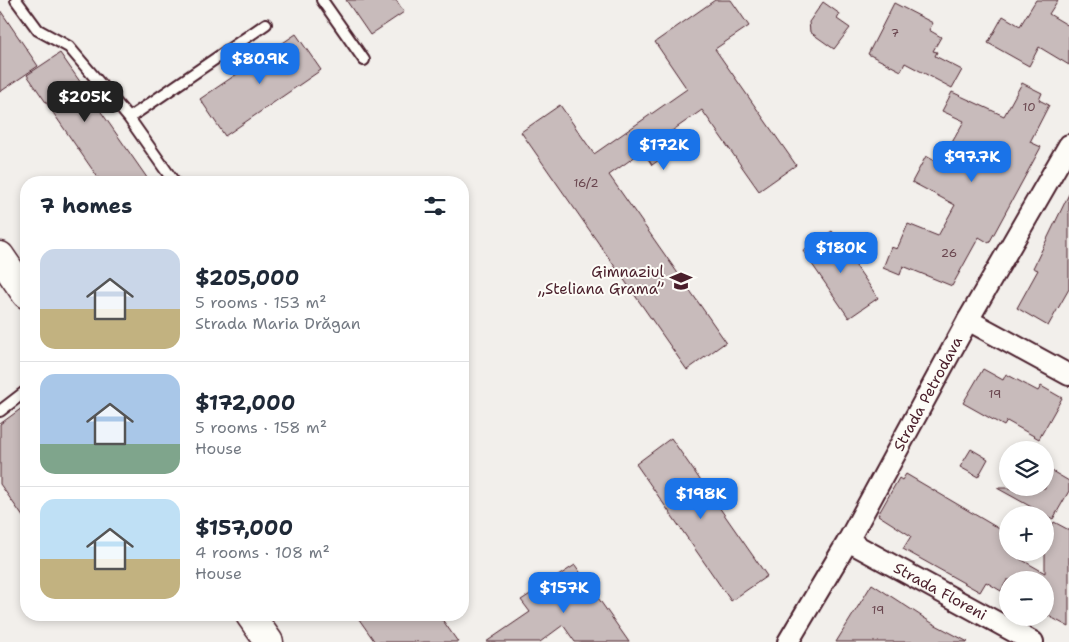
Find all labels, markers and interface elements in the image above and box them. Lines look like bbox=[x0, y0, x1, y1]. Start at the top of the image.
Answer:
house number: 7 bbox=[891, 25, 899, 41]
pin: $80.9K bbox=[219, 42, 301, 85]
text: $80.9K bbox=[231, 48, 289, 69]
pin: $205K bbox=[50, 80, 120, 123]
text: $205K bbox=[58, 86, 112, 107]
house number: 10 bbox=[1022, 99, 1036, 115]
pin: $172K bbox=[629, 128, 699, 171]
text: $172K bbox=[639, 134, 689, 155]
pin: $97.7K bbox=[931, 140, 1013, 183]
text: $97.7K bbox=[944, 146, 1000, 167]
house number: 16/2 bbox=[573, 175, 599, 191]
text: 7 homes bbox=[40, 192, 132, 220]
icon: filters bbox=[421, 192, 449, 220]
pin: $180K bbox=[806, 232, 876, 274]
text: $180K bbox=[816, 237, 866, 258]
house number: 26 bbox=[941, 245, 957, 261]
place label: Gimnaziul „Steliana Grama” bbox=[537, 262, 665, 299]
text: $205,000 bbox=[195, 264, 299, 292]
school or university icon: Gimnaziul „Steliana Grama” bbox=[668, 268, 694, 294]
icon: home bbox=[80, 269, 140, 329]
text: 5 rooms · 153 m² bbox=[195, 292, 327, 313]
text: Strada Maria Drăgan bbox=[195, 313, 360, 334]
street label: Strada Petrodava bbox=[889, 332, 967, 455]
house number: 19 bbox=[989, 386, 1001, 402]
text: $172,000 bbox=[195, 389, 295, 417]
icon: home bbox=[80, 394, 140, 454]
text: 5 rooms · 158 m² bbox=[195, 417, 327, 438]
text: House bbox=[195, 438, 242, 459]
map controls bbox=[999, 441, 1054, 626]
button: layers bbox=[999, 441, 1054, 496]
pin: $198K bbox=[666, 478, 736, 520]
text: $198K bbox=[676, 483, 726, 504]
button: + bbox=[999, 506, 1054, 561]
text: $157,000 bbox=[195, 514, 293, 542]
icon: home bbox=[80, 519, 140, 579]
text: 4 rooms · 108 m² bbox=[195, 542, 330, 563]
street label: Strada Floreni bbox=[890, 558, 990, 625]
text: House bbox=[195, 563, 242, 584]
button: − bbox=[999, 571, 1054, 626]
pin: $157K bbox=[529, 572, 599, 614]
text: $157K bbox=[539, 577, 589, 598]
house number: 19 bbox=[872, 602, 884, 618]

